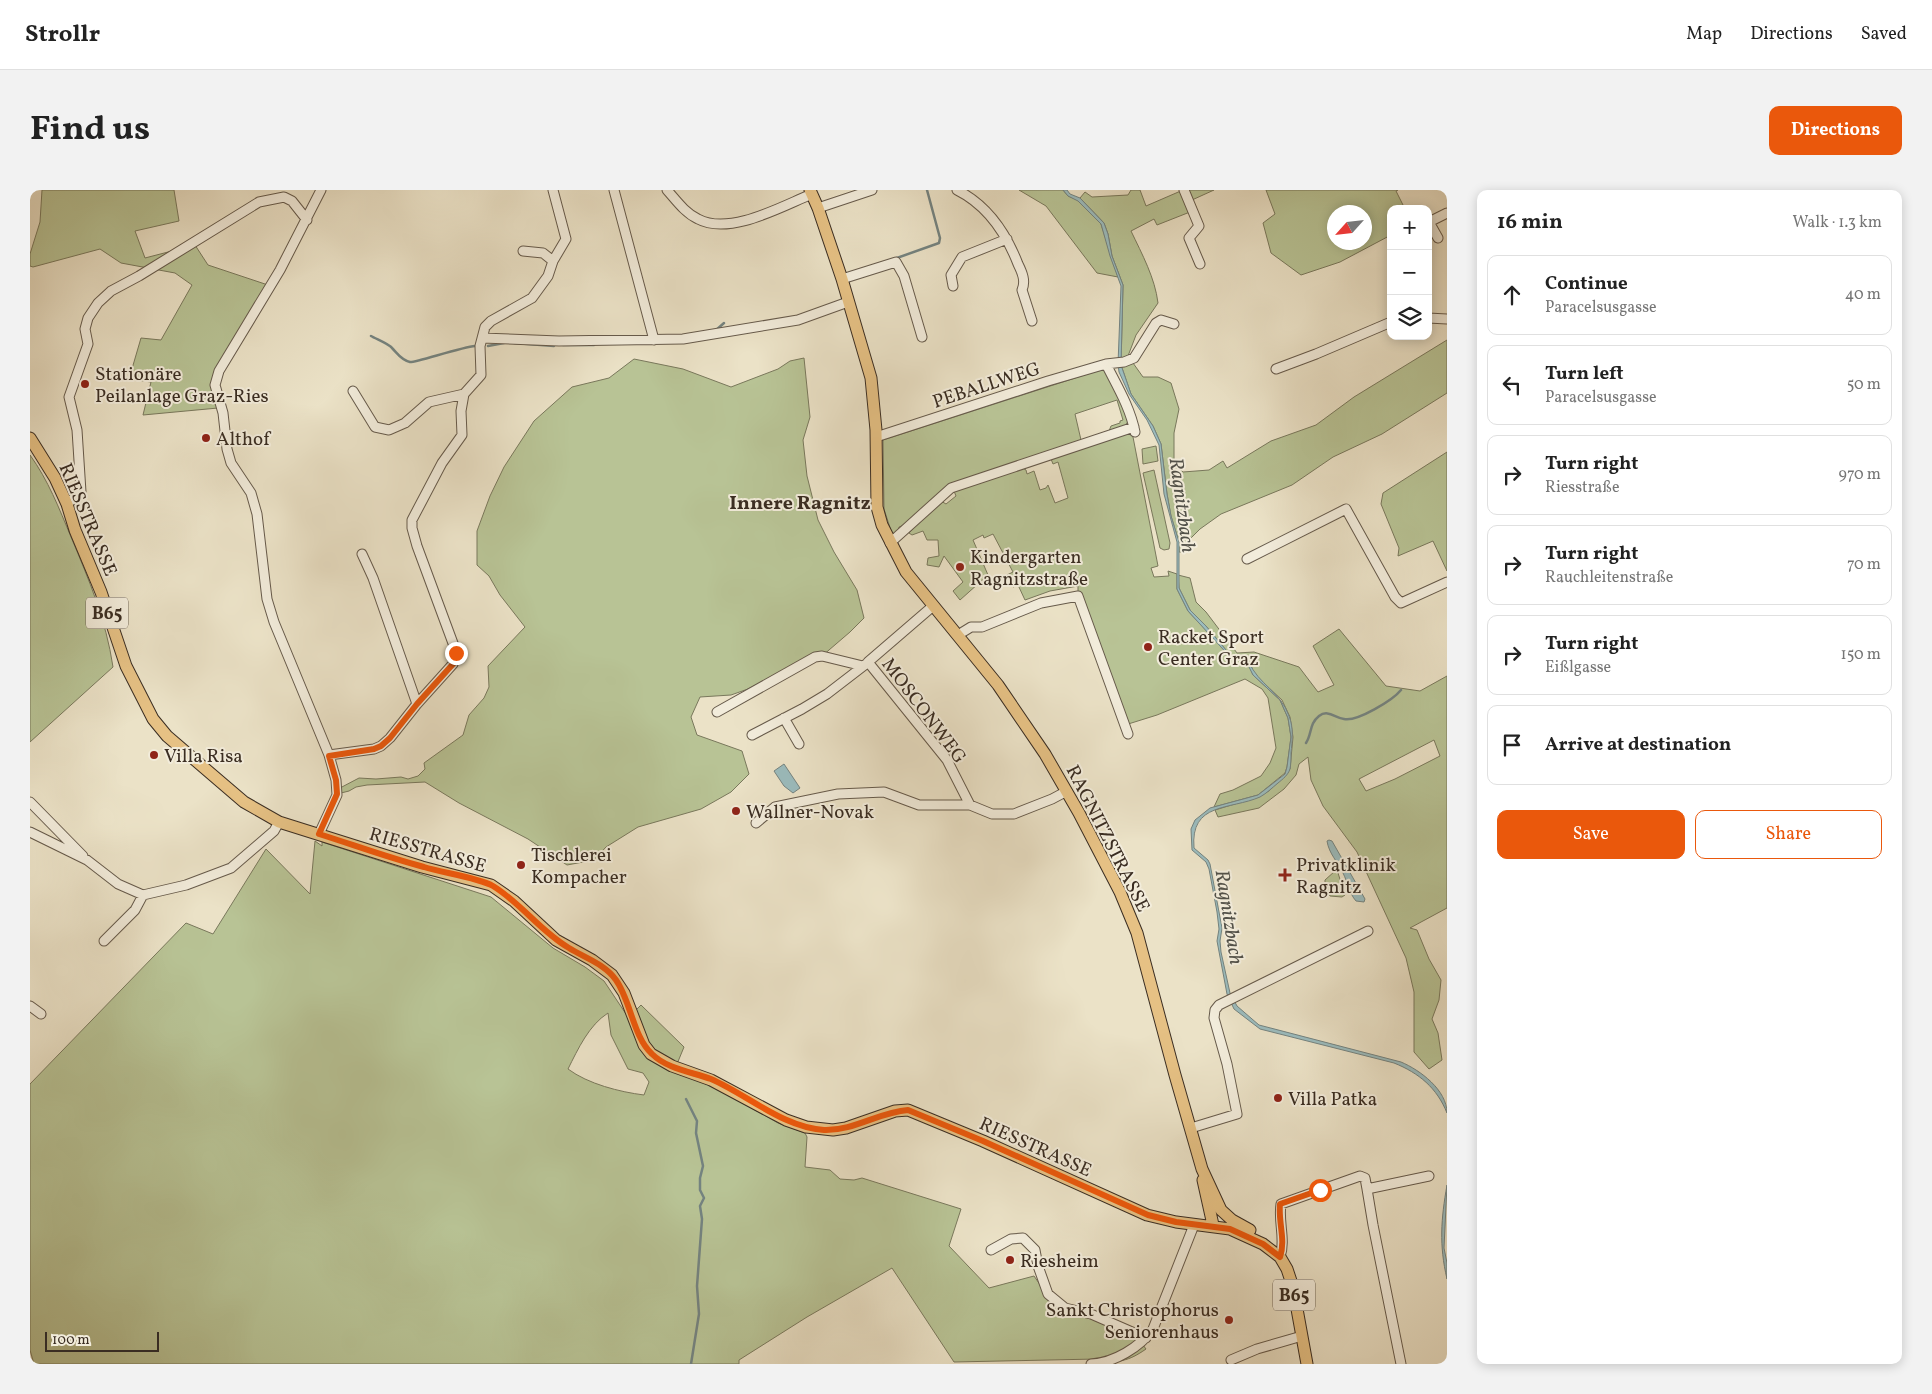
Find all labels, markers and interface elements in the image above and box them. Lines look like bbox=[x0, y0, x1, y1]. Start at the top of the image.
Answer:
text: Strollr bbox=[25, 18, 100, 52]
text: Map bbox=[1686, 22, 1722, 47]
text: Directions bbox=[1750, 22, 1833, 47]
text: Saved bbox=[1861, 22, 1907, 47]
text: Find us bbox=[30, 106, 150, 154]
button: Directions bbox=[1769, 106, 1902, 155]
north arrow bbox=[1327, 205, 1372, 250]
map controls bbox=[1387, 205, 1432, 340]
button: + bbox=[1387, 205, 1432, 250]
text: 16 min bbox=[1497, 208, 1563, 237]
text: Walk · 1.3 km bbox=[1792, 212, 1882, 234]
button: − bbox=[1387, 250, 1432, 295]
text: Continue bbox=[1545, 271, 1628, 297]
icon: ahead bbox=[1498, 281, 1526, 309]
text: 40 m bbox=[1845, 284, 1881, 306]
button: layers bbox=[1387, 295, 1432, 340]
text: Paracelsusgasse bbox=[1545, 297, 1657, 319]
street label: PEBALLWEG bbox=[930, 356, 1044, 416]
text: Turn left bbox=[1545, 361, 1624, 387]
place label: Stationäre Peilanlage Graz-Ries bbox=[95, 362, 269, 410]
icon: left bbox=[1498, 371, 1526, 399]
text: 50 m bbox=[1847, 374, 1881, 396]
marker: Stationäre Peilanlage Graz-Ries bbox=[79, 378, 91, 390]
text: Paracelsusgasse bbox=[1545, 387, 1657, 409]
place label: Althof bbox=[216, 427, 271, 453]
marker: Althof bbox=[200, 432, 212, 444]
text: Turn right bbox=[1545, 451, 1638, 477]
water label: Ragnitzbach bbox=[1160, 456, 1202, 555]
street label: RIESSTRASSE bbox=[52, 459, 123, 580]
icon: right bbox=[1498, 461, 1526, 489]
text: 970 m bbox=[1839, 464, 1881, 486]
text: Riesstraße bbox=[1545, 477, 1619, 499]
district label: Innere Ragnitz bbox=[729, 490, 871, 518]
text: Turn right bbox=[1545, 541, 1638, 567]
place label: Kindergarten Ragnitzstraße bbox=[970, 545, 1088, 593]
icon: right bbox=[1498, 551, 1526, 579]
text: 70 m bbox=[1847, 554, 1881, 576]
marker: Kindergarten Ragnitzstraße bbox=[954, 561, 966, 573]
text: Rauchleitenstraße bbox=[1545, 567, 1673, 589]
road number: B65 bbox=[86, 598, 128, 628]
place label: Racket Sport Center Graz bbox=[1158, 625, 1264, 673]
text: Turn right bbox=[1545, 631, 1638, 657]
marker: Racket Sport Center Graz bbox=[1142, 641, 1154, 653]
icon: right bbox=[1498, 641, 1526, 669]
route end bbox=[445, 642, 468, 665]
text: 150 m bbox=[1840, 644, 1881, 666]
street label: MOSCONWEG bbox=[875, 653, 972, 770]
text: Eißlgasse bbox=[1545, 657, 1611, 679]
icon: arrive bbox=[1498, 731, 1526, 759]
text: Arrive at destination bbox=[1545, 732, 1731, 758]
place label: Villa Risa bbox=[164, 744, 243, 770]
marker: Villa Risa bbox=[148, 749, 160, 761]
street label: RAGNITZSTRASSE bbox=[1059, 761, 1156, 917]
place label: Wallner-Novak bbox=[746, 800, 874, 826]
marker: Wallner-Novak bbox=[730, 805, 742, 817]
button: Save bbox=[1497, 810, 1685, 859]
button: Share bbox=[1695, 810, 1882, 859]
street label: RIESSTRASSE bbox=[366, 822, 489, 880]
place label: Tischlerei Kompacher bbox=[531, 843, 627, 891]
place label: Privatklinik Ragnitz bbox=[1296, 853, 1396, 901]
marker: Tischlerei Kompacher bbox=[515, 859, 527, 871]
water label: Ragnitzbach bbox=[1207, 868, 1249, 967]
marker: Privatklinik Ragnitz bbox=[1278, 868, 1292, 882]
place label: Villa Patka bbox=[1288, 1087, 1377, 1113]
marker: Villa Patka bbox=[1272, 1092, 1284, 1104]
street label: RIESSTRASSE bbox=[975, 1111, 1096, 1184]
route start bbox=[1309, 1179, 1332, 1202]
place label: Riesheim bbox=[1020, 1249, 1099, 1275]
marker: Riesheim bbox=[1004, 1254, 1016, 1266]
road number: B65 bbox=[1273, 1280, 1315, 1310]
place label: Sankt Christophorus Seniorenhaus bbox=[1046, 1298, 1219, 1346]
marker: Sankt Christophorus Seniorenhaus bbox=[1223, 1314, 1235, 1326]
scale bar bbox=[45, 1329, 159, 1352]
text: 100 m bbox=[52, 1331, 90, 1350]

